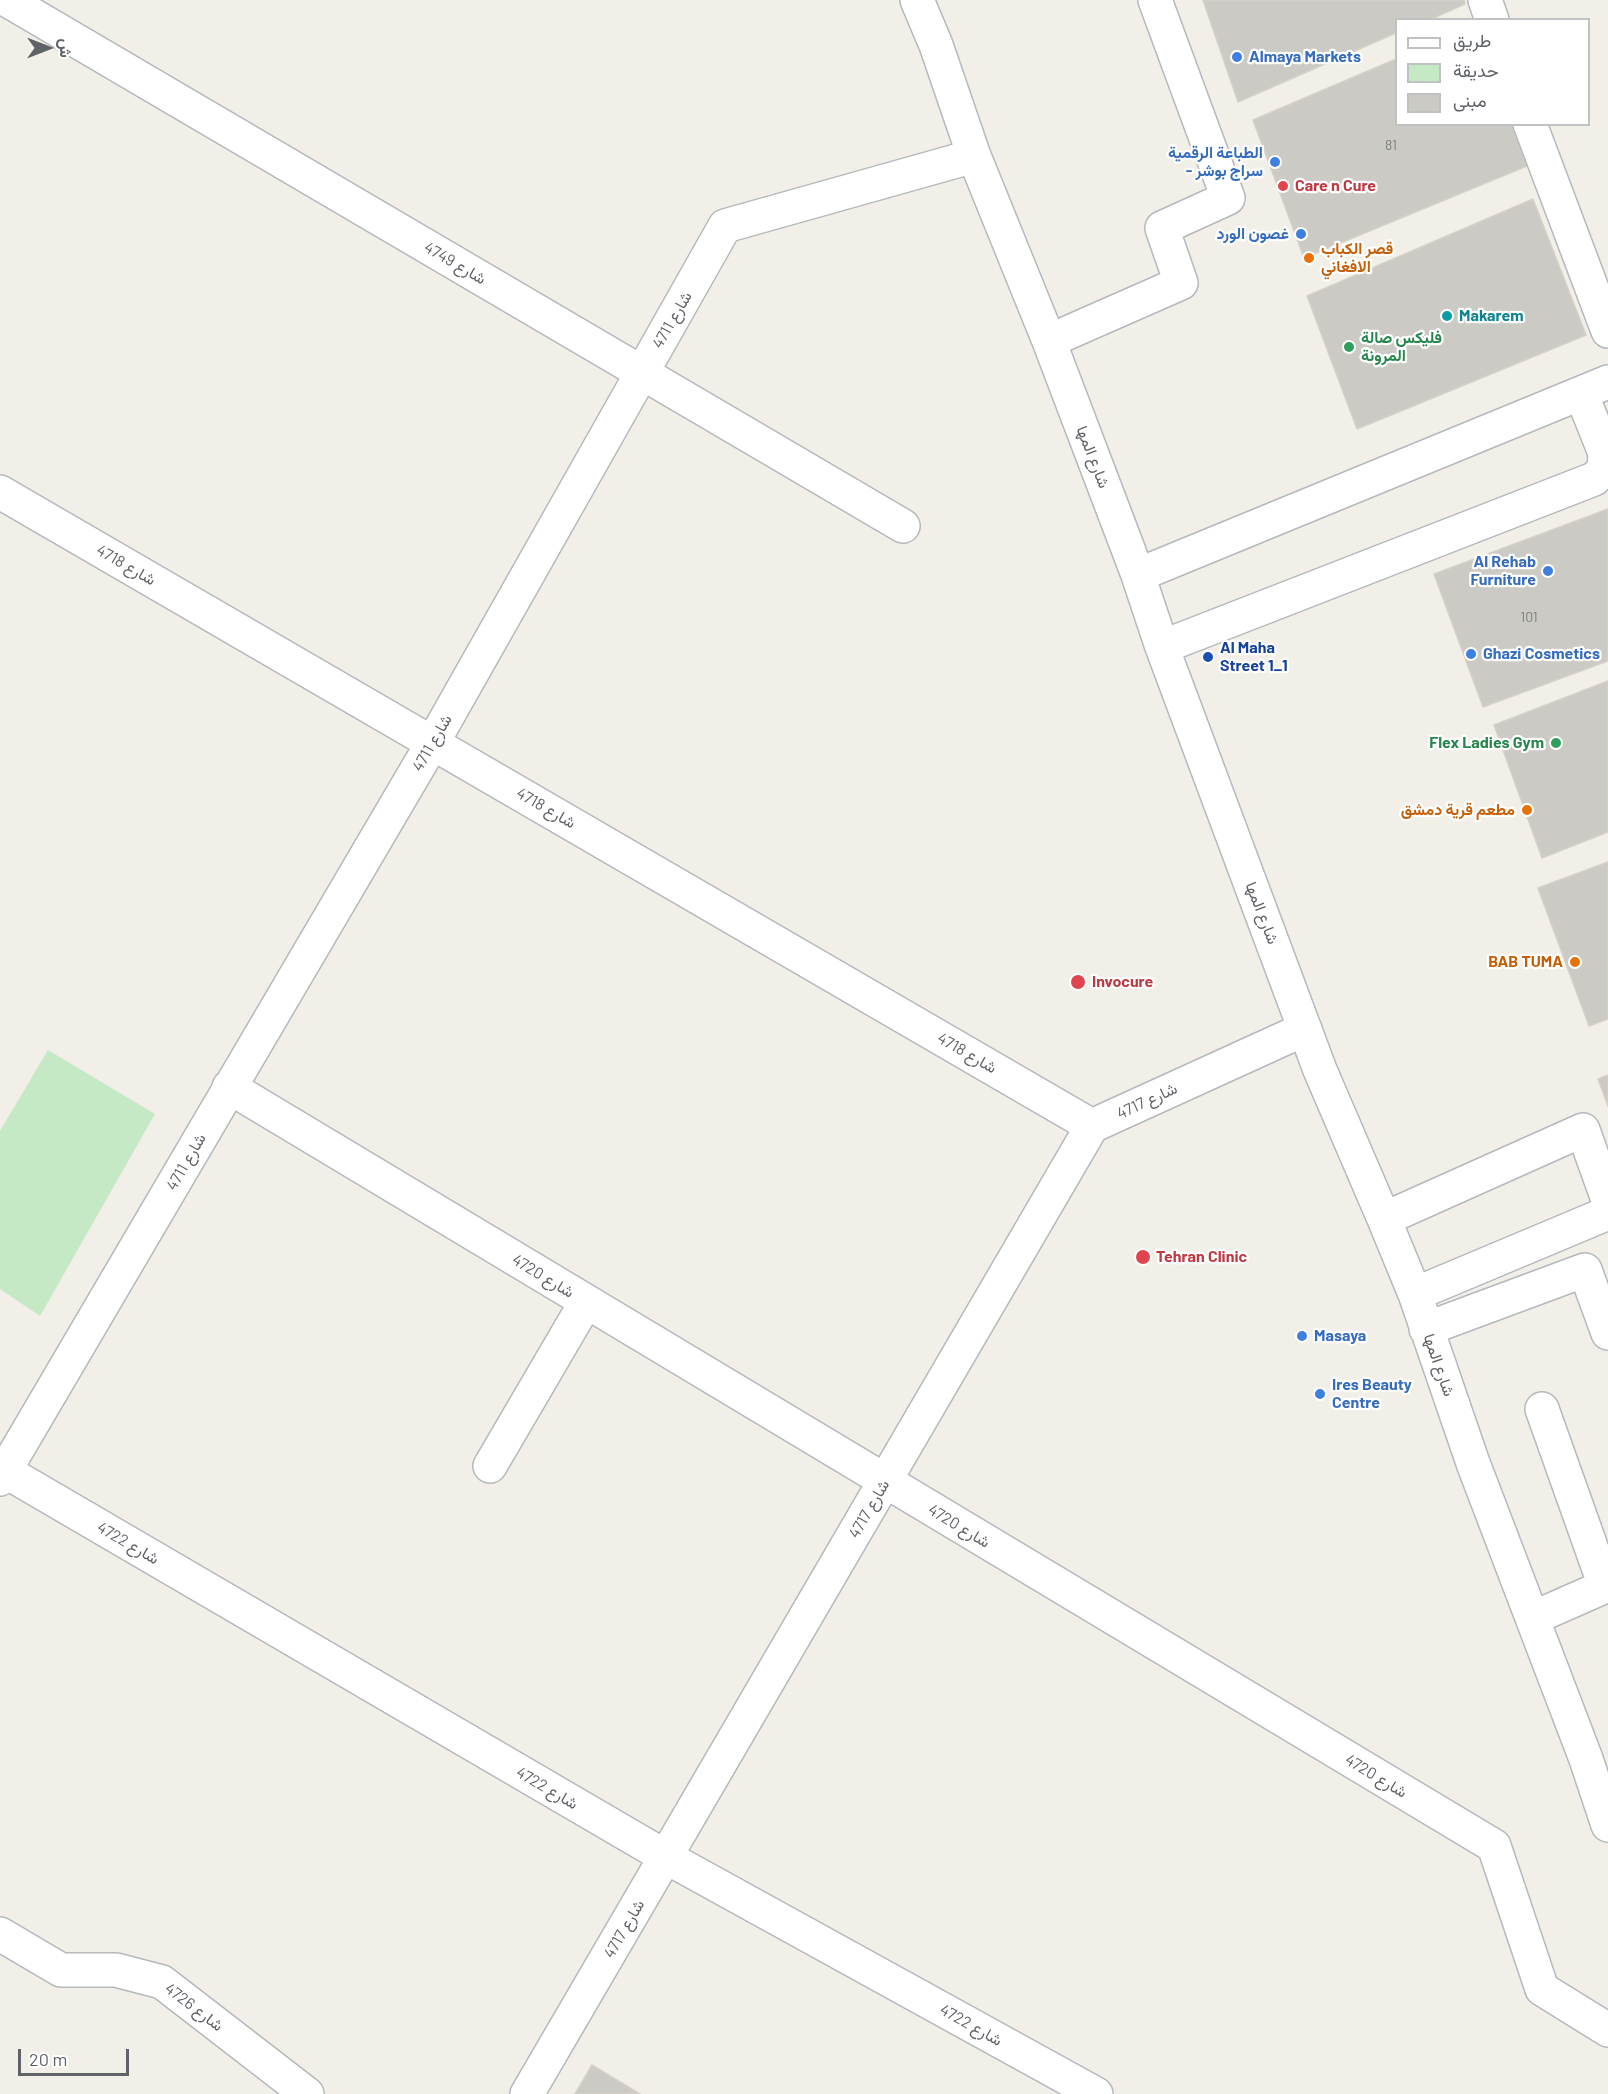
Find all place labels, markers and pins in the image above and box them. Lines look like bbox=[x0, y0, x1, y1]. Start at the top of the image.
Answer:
place label: Almaya Markets bbox=[1249, 47, 1361, 67]
marker: Almaya Markets bbox=[1230, 50, 1244, 64]
place label: الطباعة الرقمية - سراج بوشر bbox=[1168, 143, 1263, 181]
marker: الطباعة الرقمية - سراج بوشر bbox=[1268, 155, 1282, 169]
place label: Care n Cure bbox=[1295, 176, 1376, 196]
marker: Care n Cure bbox=[1276, 179, 1290, 193]
place label: غصون الورد bbox=[1216, 224, 1289, 244]
marker: غصون الورد bbox=[1294, 227, 1308, 241]
place label: قصر الكباب الافغاني bbox=[1321, 239, 1393, 277]
marker: قصر الكباب الافغاني bbox=[1302, 251, 1316, 265]
place label: Makarem bbox=[1459, 306, 1524, 326]
marker: Makarem bbox=[1440, 309, 1454, 323]
place label: فليكس صالة المرونة bbox=[1361, 328, 1442, 366]
marker: فليكس صالة المرونة bbox=[1342, 340, 1356, 354]
place label: Al Rehab Furniture bbox=[1470, 552, 1536, 590]
marker: Al Rehab Furniture bbox=[1541, 564, 1555, 578]
place label: Al Maha Street 1_1 bbox=[1220, 638, 1288, 676]
place label: Ghazi Cosmetics bbox=[1483, 644, 1600, 664]
marker: Ghazi Cosmetics bbox=[1464, 647, 1478, 661]
marker: Al Maha Street 1_1 bbox=[1201, 650, 1215, 664]
place label: Flex Ladies Gym bbox=[1429, 733, 1544, 753]
marker: Flex Ladies Gym bbox=[1549, 736, 1563, 750]
place label: مطعم قرية دمشق bbox=[1401, 800, 1515, 820]
marker: مطعم قرية دمشق bbox=[1520, 803, 1534, 817]
place label: BAB TUMA bbox=[1488, 952, 1563, 972]
marker: BAB TUMA bbox=[1568, 955, 1582, 969]
place label: Invocure bbox=[1092, 972, 1153, 992]
marker: Invocure bbox=[1069, 973, 1087, 991]
place label: Tehran Clinic bbox=[1156, 1247, 1247, 1267]
marker: Tehran Clinic bbox=[1134, 1248, 1152, 1266]
place label: Masaya bbox=[1314, 1326, 1366, 1346]
marker: Masaya bbox=[1295, 1329, 1309, 1343]
place label: Ires Beauty Centre bbox=[1332, 1375, 1412, 1413]
marker: Ires Beauty Centre bbox=[1313, 1387, 1327, 1401]

